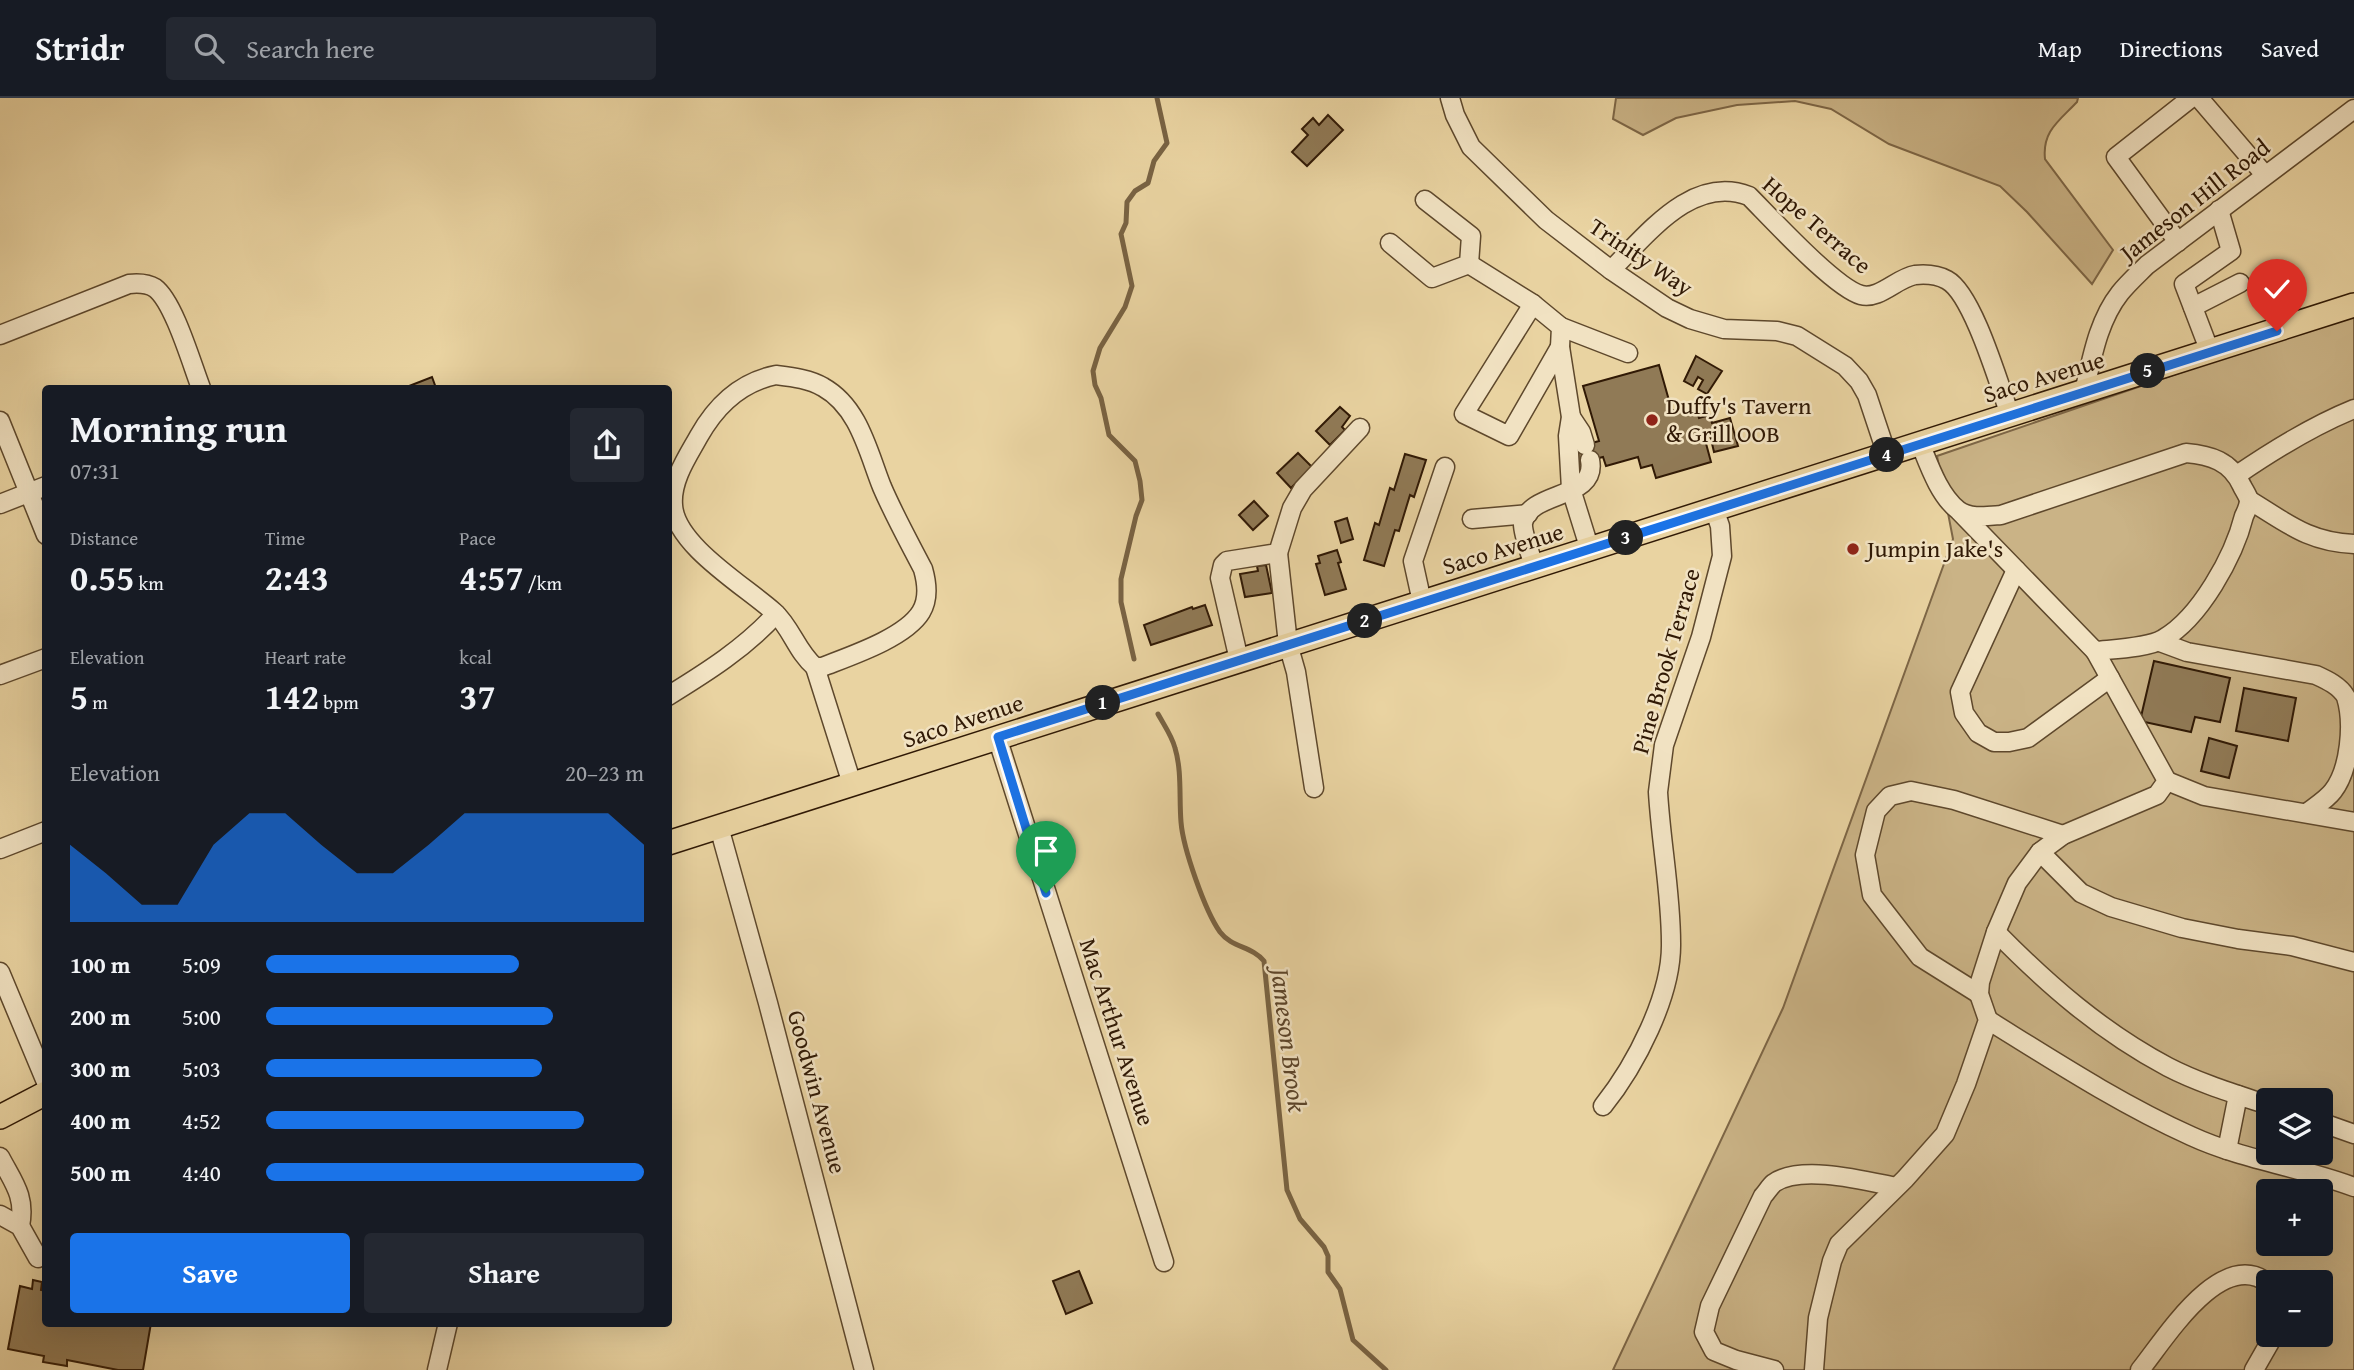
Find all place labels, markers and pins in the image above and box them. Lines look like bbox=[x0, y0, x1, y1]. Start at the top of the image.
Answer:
pin bbox=[2247, 259, 2307, 331]
pin: 5 bbox=[2130, 354, 2166, 388]
place label: Duffy's Tavern & Grill OOB bbox=[1666, 388, 1812, 451]
marker: Duffy's Tavern & Grill OOB bbox=[1644, 412, 1660, 428]
pin: 4 bbox=[1870, 438, 1904, 472]
pin: 3 bbox=[1608, 520, 1644, 556]
place label: Jumpin Jake's bbox=[1864, 531, 2003, 566]
marker: Jumpin Jake's bbox=[1845, 541, 1861, 557]
pin: 2 bbox=[1348, 603, 1382, 638]
pin: 1 bbox=[1086, 686, 1120, 720]
pin bbox=[1016, 821, 1076, 893]

